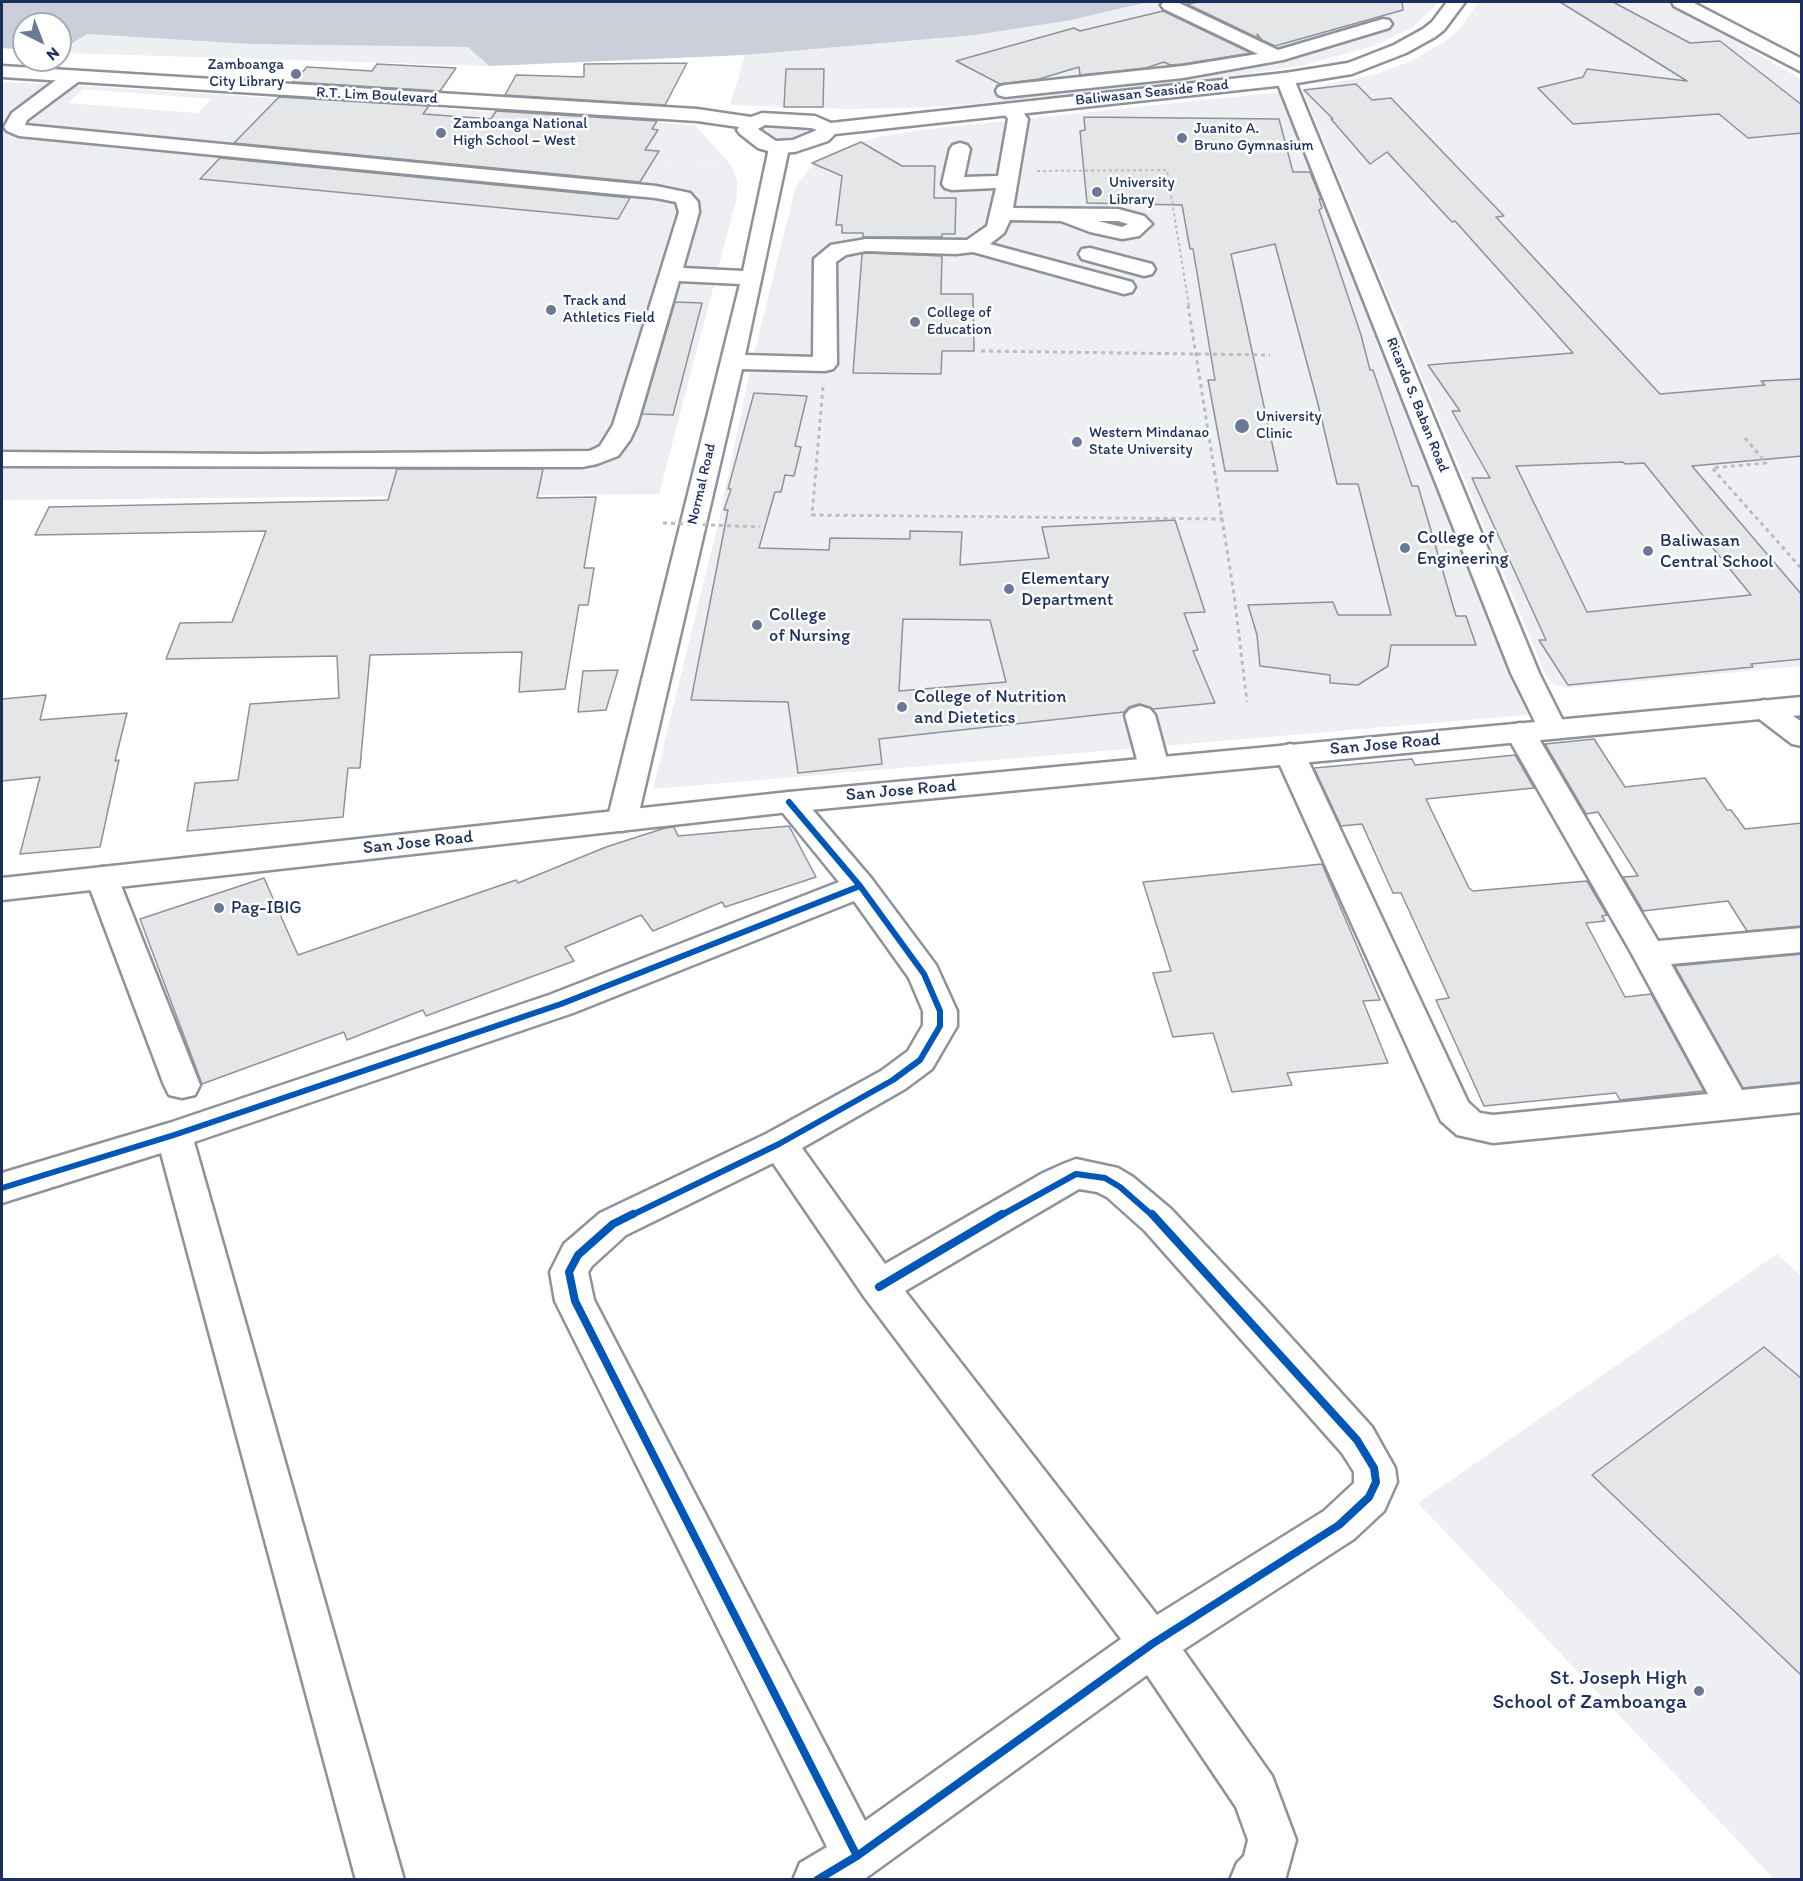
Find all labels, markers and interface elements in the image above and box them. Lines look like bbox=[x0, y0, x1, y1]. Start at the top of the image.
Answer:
north arrow bbox=[12, 12, 72, 72]
text: N bbox=[43, 44, 63, 65]
place label: Zamboanga City Library bbox=[208, 56, 284, 91]
marker: Zamboanga City Library bbox=[289, 67, 303, 81]
street label: Baliwasan Seaside Road bbox=[1074, 76, 1230, 110]
street label: R.T. Lim Boulevard bbox=[316, 84, 438, 108]
place label: Zamboanga National High School – West bbox=[453, 115, 588, 150]
place label: Juanito A. Bruno Gymnasium bbox=[1194, 120, 1314, 155]
marker: Zamboanga National High School – West bbox=[434, 126, 448, 140]
marker: Juanito A. Bruno Gymnasium bbox=[1175, 131, 1189, 145]
place label: University Library bbox=[1109, 174, 1174, 209]
marker: University Library bbox=[1090, 185, 1104, 199]
place label: Track and Athletics Field bbox=[563, 292, 655, 327]
marker: Track and Athletics Field bbox=[544, 303, 558, 317]
place label: College of Education bbox=[927, 304, 992, 339]
marker: College of Education bbox=[908, 315, 922, 329]
street label: Ricardo S. Baban Road bbox=[1382, 335, 1452, 475]
place label: University Clinic bbox=[1256, 408, 1321, 443]
marker: University Clinic bbox=[1233, 417, 1251, 435]
place label: Western Mindanao State University bbox=[1089, 424, 1209, 459]
marker: Western Mindanao State University bbox=[1070, 435, 1084, 449]
street label: Normal Road bbox=[684, 441, 720, 527]
place label: College of Engineering bbox=[1417, 527, 1509, 570]
place label: Baliwasan Central School bbox=[1660, 530, 1773, 572]
marker: College of Engineering bbox=[1398, 541, 1412, 555]
marker: Baliwasan Central School bbox=[1641, 544, 1655, 558]
place label: Elementary Department bbox=[1021, 568, 1114, 610]
marker: Elementary Department bbox=[1002, 582, 1016, 596]
place label: College of Nursing bbox=[769, 604, 850, 646]
marker: College of Nursing bbox=[750, 618, 764, 632]
place label: College of Nutrition and Dietetics bbox=[914, 686, 1066, 728]
marker: College of Nutrition and Dietetics bbox=[895, 700, 909, 714]
street label: San Jose Road bbox=[1329, 729, 1441, 761]
street label: San Jose Road bbox=[845, 775, 957, 807]
street label: San Jose Road bbox=[362, 826, 474, 860]
place label: Pag-IBIG bbox=[231, 897, 302, 919]
marker: Pag-IBIG bbox=[212, 901, 226, 915]
place label: St. Joseph High School of Zamboanga bbox=[1493, 1666, 1687, 1716]
marker: St. Joseph High School of Zamboanga bbox=[1692, 1684, 1706, 1698]

